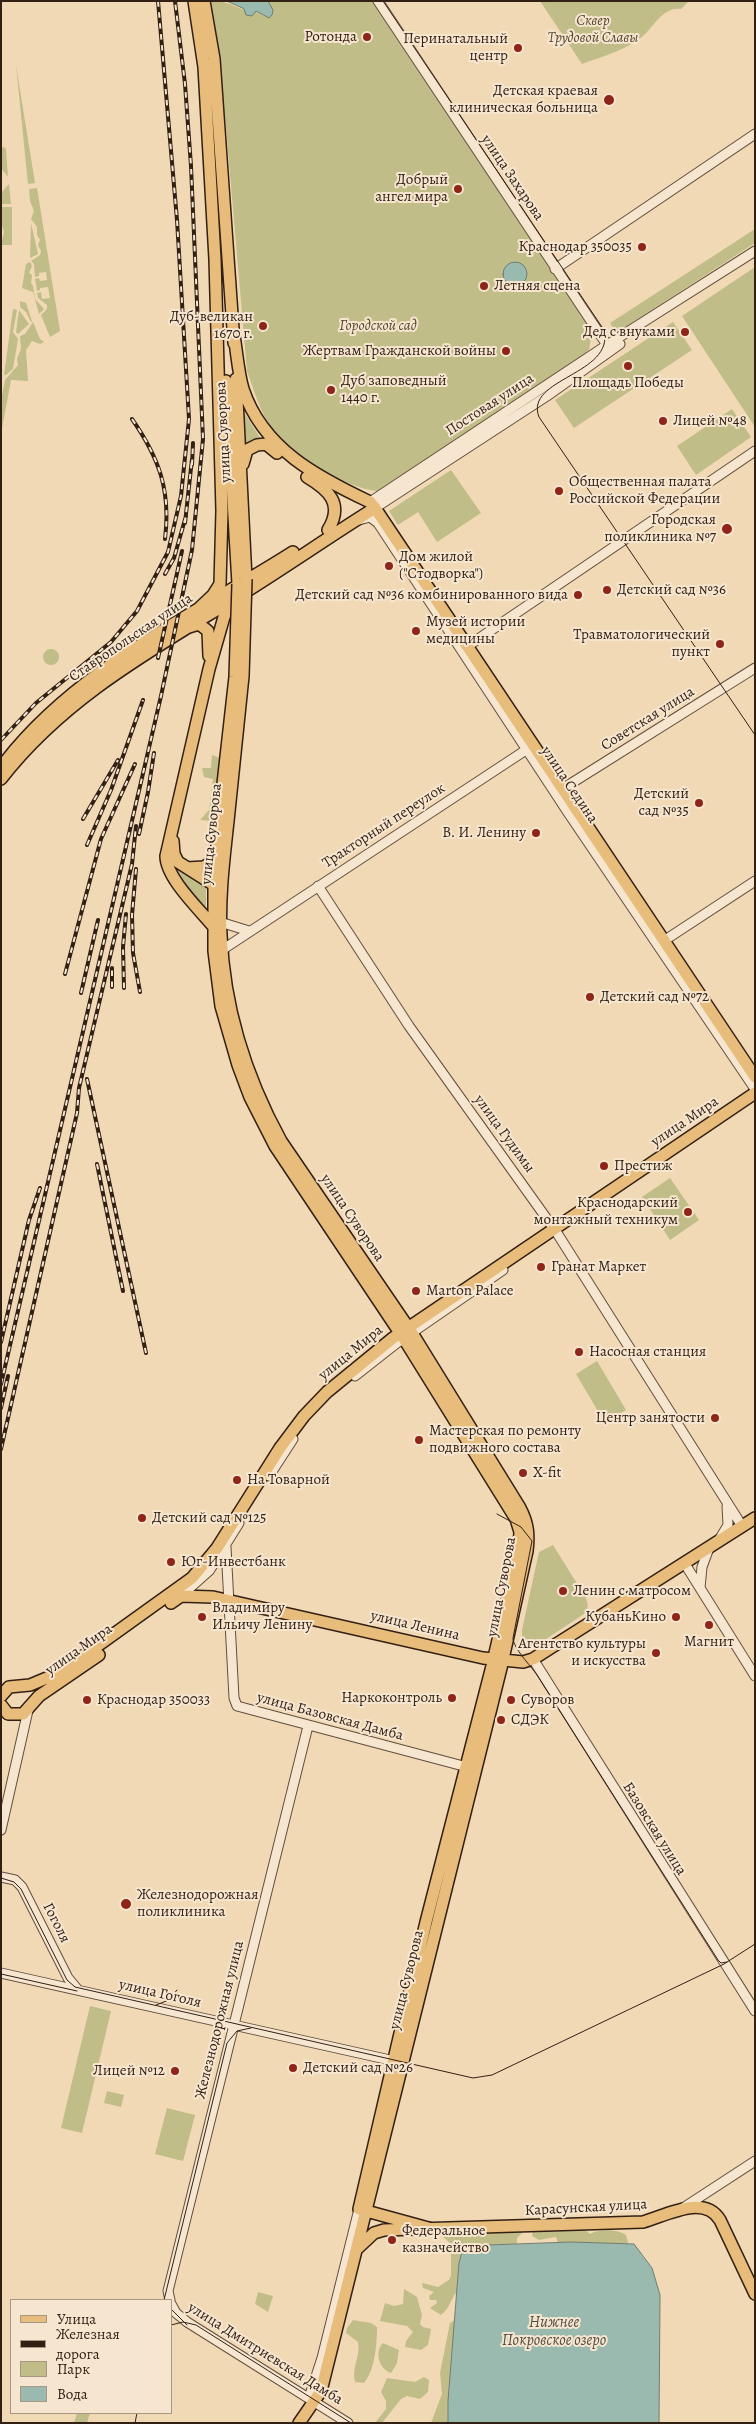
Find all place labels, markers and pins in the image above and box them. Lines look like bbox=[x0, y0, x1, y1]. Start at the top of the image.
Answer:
place label: Ротонда bbox=[305, 28, 357, 46]
place label: Перинатальный центр bbox=[403, 30, 508, 65]
marker: Ротонда bbox=[361, 31, 373, 43]
marker: Перинатальный центр bbox=[512, 42, 524, 54]
place label: Детская краевая клиническая больница bbox=[449, 82, 598, 117]
marker: Детская краевая клиническая больница bbox=[602, 93, 616, 107]
place label: Добрый ангел мира bbox=[375, 171, 448, 206]
marker: Добрый ангел мира bbox=[452, 183, 464, 195]
place label: Краснодар 350035 bbox=[519, 238, 632, 256]
marker: Краснодар 350035 bbox=[636, 241, 648, 253]
place label: Летняя сцена bbox=[494, 277, 580, 295]
marker: Летняя сцена bbox=[478, 280, 490, 292]
place label: Дуб-великан 1670 г. bbox=[170, 308, 253, 343]
marker: Дуб-великан 1670 г. bbox=[257, 320, 269, 332]
place label: Дед с внуками bbox=[583, 323, 675, 341]
marker: Дед с внуками bbox=[679, 326, 691, 338]
place label: Жертвам Гражданской войны bbox=[303, 342, 496, 360]
marker: Жертвам Гражданской войны bbox=[500, 345, 512, 357]
marker: Площадь Победы bbox=[622, 360, 634, 372]
place label: Дуб заповедный 1440 г. bbox=[341, 372, 447, 407]
place label: Площадь Победы bbox=[572, 374, 684, 392]
marker: Дуб заповедный 1440 г. bbox=[325, 384, 337, 396]
place label: Лицей №48 bbox=[673, 412, 747, 430]
marker: Лицей №48 bbox=[657, 415, 669, 427]
place label: Общественная палата Российской Федерации bbox=[569, 473, 720, 508]
marker: Общественная палата Российской Федерации bbox=[553, 485, 565, 497]
place label: Городская поликлиника №7 bbox=[604, 511, 716, 546]
marker: Городская поликлиника №7 bbox=[720, 522, 734, 536]
place label: Дом жилой ("Стодворка") bbox=[399, 548, 483, 583]
marker: Дом жилой ("Стодворка") bbox=[383, 560, 395, 572]
place label: Детский сад №36 bbox=[617, 581, 726, 599]
marker: Детский сад №36 bbox=[601, 584, 613, 596]
place label: Детский сад №36 комбинированного вида bbox=[295, 586, 568, 604]
marker: Детский сад №36 комбинированного вида bbox=[572, 589, 584, 601]
place label: Музей истории медицины bbox=[426, 613, 525, 648]
marker: Музей истории медицины bbox=[410, 625, 422, 637]
place label: Травматологический пункт bbox=[573, 626, 710, 661]
marker: Травматологический пункт bbox=[714, 638, 726, 650]
place label: Детский сад №35 bbox=[634, 785, 689, 820]
marker: Детский сад №35 bbox=[693, 797, 705, 809]
place label: В. И. Ленину bbox=[442, 824, 526, 842]
marker: В. И. Ленину bbox=[530, 827, 542, 839]
place label: Детский сад №72 bbox=[600, 988, 709, 1006]
marker: Детский сад №72 bbox=[584, 991, 596, 1003]
place label: Престиж bbox=[614, 1157, 673, 1175]
marker: Престиж bbox=[598, 1160, 610, 1172]
place label: Краснодарский монтажный техникум bbox=[534, 1194, 678, 1229]
marker: Краснодарский монтажный техникум bbox=[682, 1206, 694, 1218]
place label: Гранат Маркет bbox=[551, 1258, 646, 1276]
marker: Гранат Маркет bbox=[535, 1261, 547, 1273]
place label: Marton Palace bbox=[426, 1282, 513, 1300]
marker: Marton Palace bbox=[410, 1285, 422, 1297]
place label: Насосная станция bbox=[589, 1343, 706, 1361]
marker: Насосная станция bbox=[573, 1346, 585, 1358]
place label: Центр занятости bbox=[596, 1409, 705, 1427]
marker: Центр занятости bbox=[709, 1412, 721, 1424]
place label: Мастерская по ремонту подвижного состава bbox=[429, 1422, 581, 1457]
marker: Мастерская по ремонту подвижного состава bbox=[413, 1434, 425, 1446]
place label: X-fit bbox=[533, 1464, 561, 1482]
marker: X-fit bbox=[517, 1467, 529, 1479]
place label: На Товарной bbox=[247, 1471, 330, 1489]
marker: На Товарной bbox=[231, 1474, 243, 1486]
place label: Детский сад №125 bbox=[152, 1509, 266, 1527]
marker: Детский сад №125 bbox=[136, 1512, 148, 1524]
place label: Юг-Инвестбанк bbox=[181, 1553, 286, 1571]
marker: Юг-Инвестбанк bbox=[165, 1556, 177, 1568]
place label: Ленин с матросом bbox=[573, 1582, 691, 1600]
marker: Ленин с матросом bbox=[557, 1585, 569, 1597]
place label: Владимиру Ильичу Ленину bbox=[212, 1599, 312, 1634]
place label: КубаньКино bbox=[585, 1608, 666, 1626]
marker: Владимиру Ильичу Ленину bbox=[196, 1611, 208, 1623]
marker: КубаньКино bbox=[670, 1611, 682, 1623]
marker: Магнит bbox=[703, 1619, 715, 1631]
place label: Магнит bbox=[684, 1633, 734, 1651]
place label: Агентство культуры и искусства bbox=[518, 1635, 646, 1670]
marker: Агентство культуры и искусства bbox=[650, 1647, 662, 1659]
place label: Наркоконтроль bbox=[341, 1689, 442, 1707]
place label: Краснодар 350033 bbox=[97, 1691, 210, 1709]
place label: Суворов bbox=[521, 1691, 574, 1709]
marker: Наркоконтроль bbox=[446, 1692, 458, 1704]
marker: Краснодар 350033 bbox=[81, 1694, 93, 1706]
marker: Суворов bbox=[505, 1694, 517, 1706]
place label: СДЭК bbox=[511, 1711, 549, 1729]
marker: СДЭК bbox=[495, 1714, 507, 1726]
place label: Железнодорожная поликлиника bbox=[137, 1886, 258, 1921]
marker: Железнодорожная поликлиника bbox=[119, 1897, 133, 1911]
place label: Детский сад №26 bbox=[303, 2059, 413, 2077]
place label: Лицей №12 bbox=[93, 2062, 165, 2080]
marker: Детский сад №26 bbox=[287, 2062, 299, 2074]
marker: Лицей №12 bbox=[169, 2065, 181, 2077]
place label: Федеральное казначейство bbox=[402, 2222, 489, 2257]
marker: Федеральное казначейство bbox=[386, 2234, 398, 2246]

